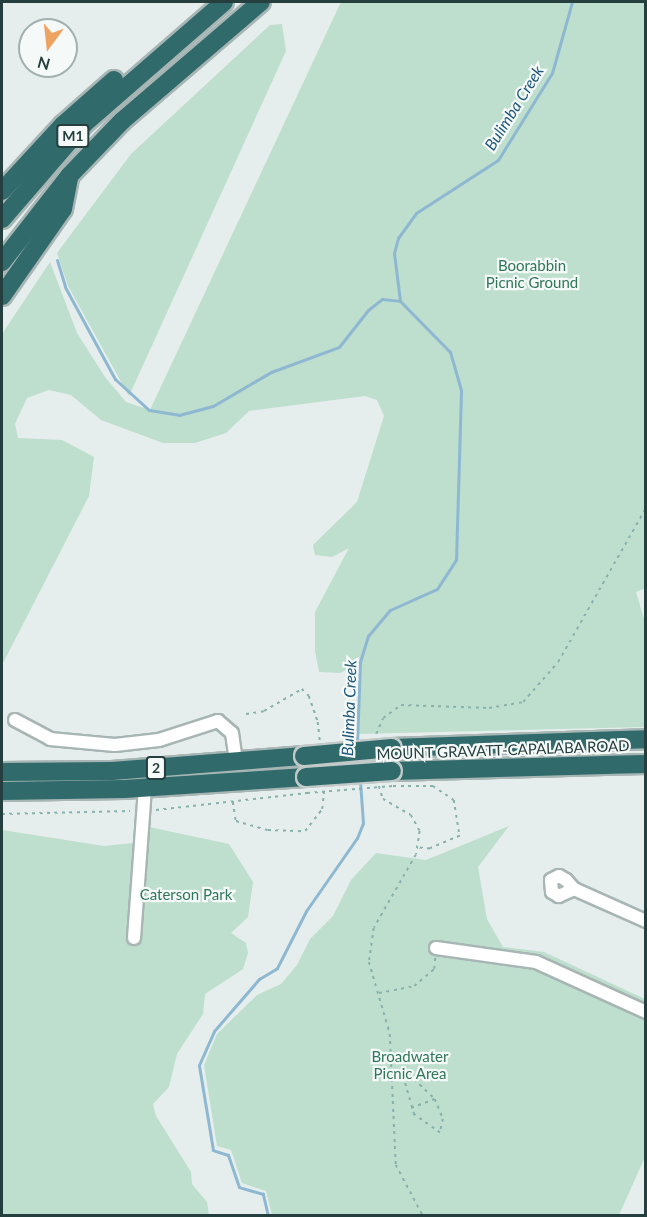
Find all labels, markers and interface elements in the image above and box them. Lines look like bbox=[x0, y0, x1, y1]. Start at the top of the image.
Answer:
north arrow bbox=[18, 18, 78, 78]
text: N bbox=[35, 53, 52, 75]
water label: Bulimba Creek bbox=[480, 62, 548, 154]
road number: M1 bbox=[55, 125, 91, 147]
park label: Boorabbin Picnic Ground bbox=[486, 256, 578, 291]
water label: Bulimba Creek bbox=[338, 660, 360, 756]
street label: MOUNT GRAVATT-CAPALABA ROAD bbox=[376, 737, 630, 763]
road number: 2 bbox=[146, 757, 166, 779]
park label: Caterson Park bbox=[140, 886, 232, 904]
park label: Broadwater Picnic Area bbox=[372, 1047, 448, 1082]

